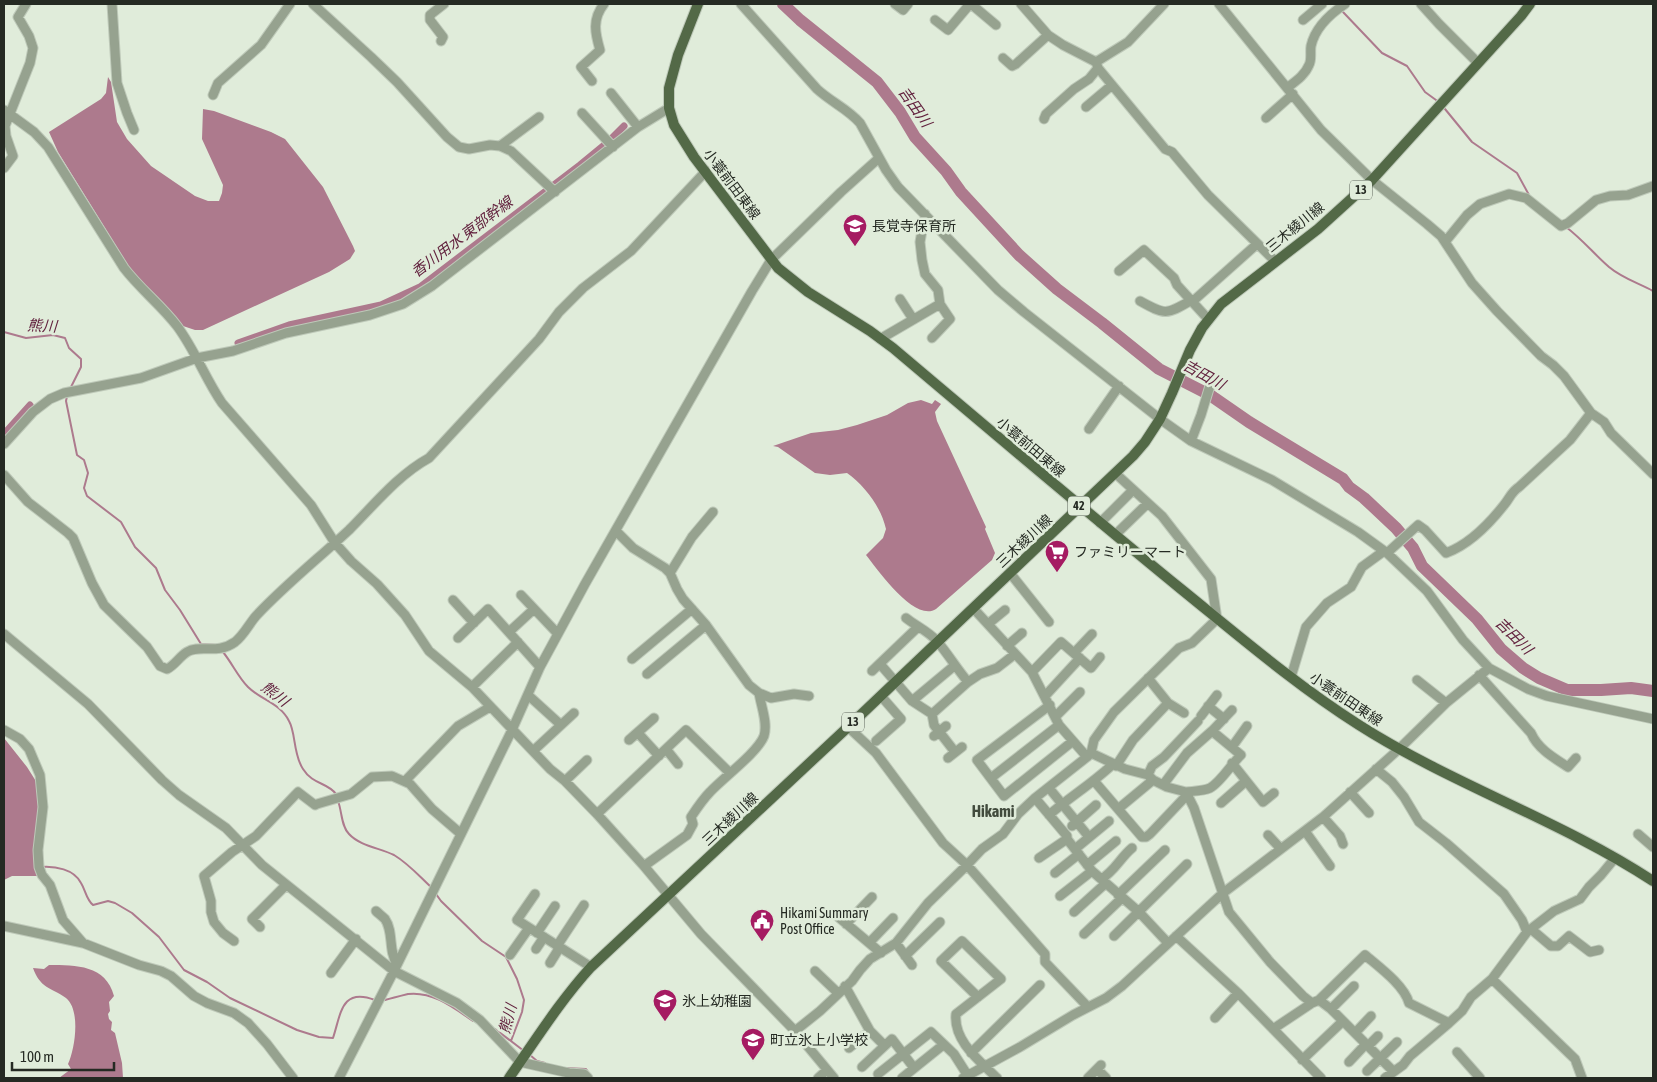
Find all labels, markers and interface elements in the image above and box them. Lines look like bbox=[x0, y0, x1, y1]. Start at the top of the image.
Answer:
water label: 吉田川 bbox=[896, 83, 936, 132]
street label: 小蓑前田東線 bbox=[700, 146, 764, 222]
road number: 13 bbox=[1350, 180, 1372, 200]
water label: 香川用水 東部幹線 bbox=[408, 192, 517, 280]
street label: 三木綾川線 bbox=[1263, 199, 1327, 255]
school or university icon: 長覚寺保育所 bbox=[842, 213, 868, 247]
place label: 長覚寺保育所 bbox=[872, 218, 956, 234]
water label: 熊川 bbox=[27, 316, 59, 335]
water label: 吉田川 bbox=[1180, 356, 1230, 394]
street label: 小蓑前田東線 bbox=[994, 414, 1068, 480]
road number: 42 bbox=[1068, 496, 1090, 516]
street label: 三木綾川線 bbox=[993, 511, 1055, 571]
supermarket icon: ファミリーマート bbox=[1044, 539, 1070, 573]
place label: ファミリーマート bbox=[1074, 544, 1186, 560]
water label: 吉田川 bbox=[1492, 614, 1538, 659]
street label: 小蓑前田東線 bbox=[1307, 669, 1385, 729]
water label: 熊川 bbox=[258, 678, 294, 711]
road number: 13 bbox=[842, 712, 864, 732]
street label: 三木綾川線 bbox=[699, 789, 761, 849]
district label: Hikami bbox=[972, 802, 1015, 820]
place label: Hikami Summary Post Office bbox=[780, 905, 869, 937]
public building icon: Hikami Summary Post Office bbox=[749, 908, 775, 942]
school or university icon: 氷上幼稚園 bbox=[652, 988, 678, 1022]
place label: 氷上幼稚園 bbox=[682, 993, 752, 1009]
water label: 熊川 bbox=[495, 1000, 520, 1036]
school or university icon: 町立氷上小学校 bbox=[740, 1027, 766, 1061]
place label: 町立氷上小学校 bbox=[770, 1032, 868, 1048]
scale bar bbox=[12, 1040, 115, 1072]
text: 100 m bbox=[20, 1048, 54, 1065]

